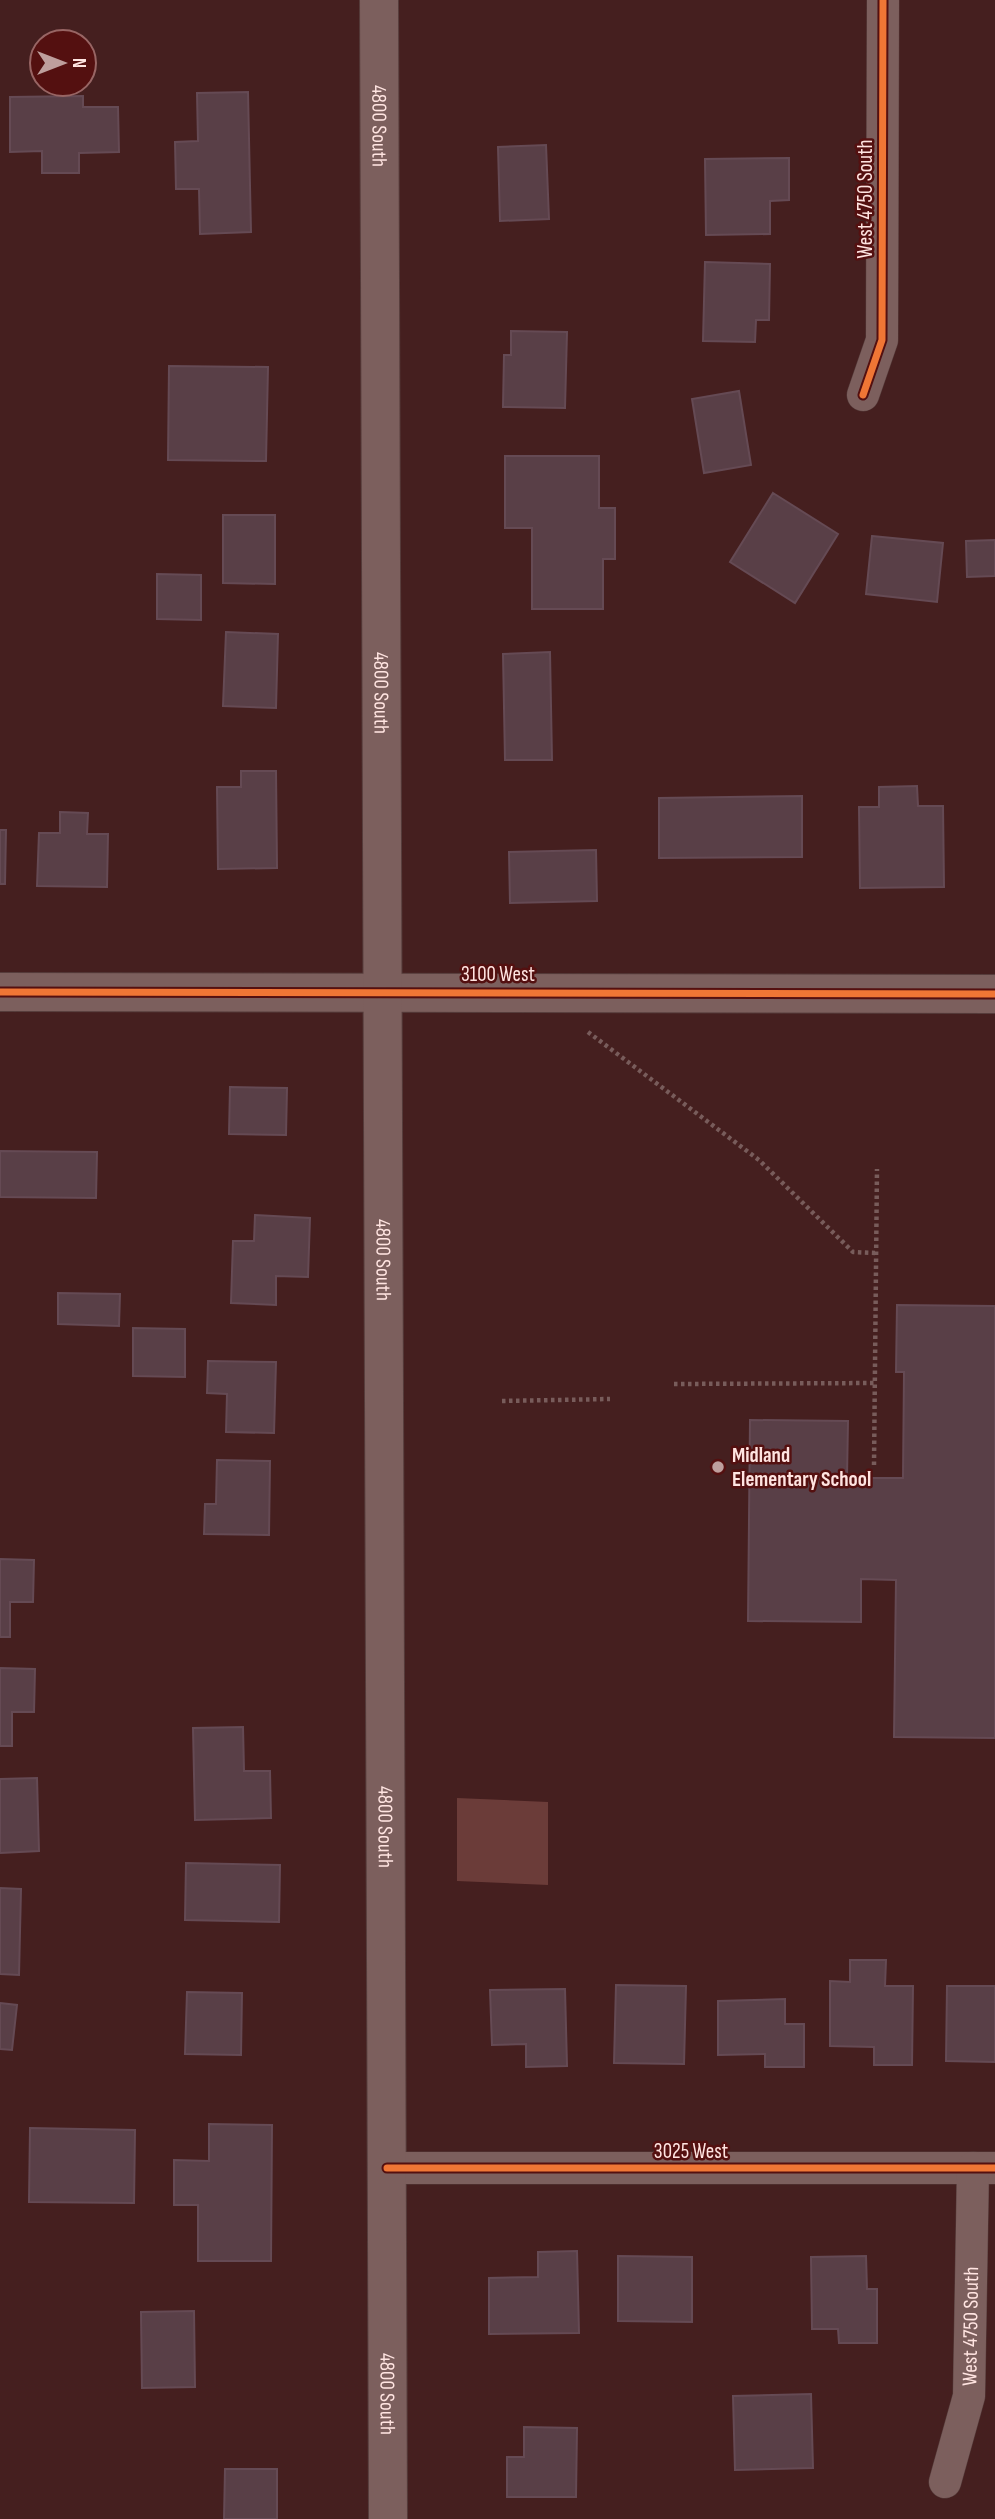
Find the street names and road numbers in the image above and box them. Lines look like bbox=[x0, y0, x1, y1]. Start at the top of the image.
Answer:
street label: 4800 South bbox=[366, 85, 392, 167]
street label: West 4750 South bbox=[853, 139, 878, 259]
street label: 4800 South bbox=[368, 652, 394, 734]
street label: 3100 West bbox=[461, 962, 535, 987]
street label: 4800 South bbox=[370, 1219, 396, 1301]
street label: 4800 South bbox=[372, 1786, 398, 1868]
street label: 3025 West bbox=[654, 2139, 728, 2164]
street label: West 4750 South bbox=[957, 2267, 984, 2386]
street label: 4800 South bbox=[374, 2353, 400, 2435]

